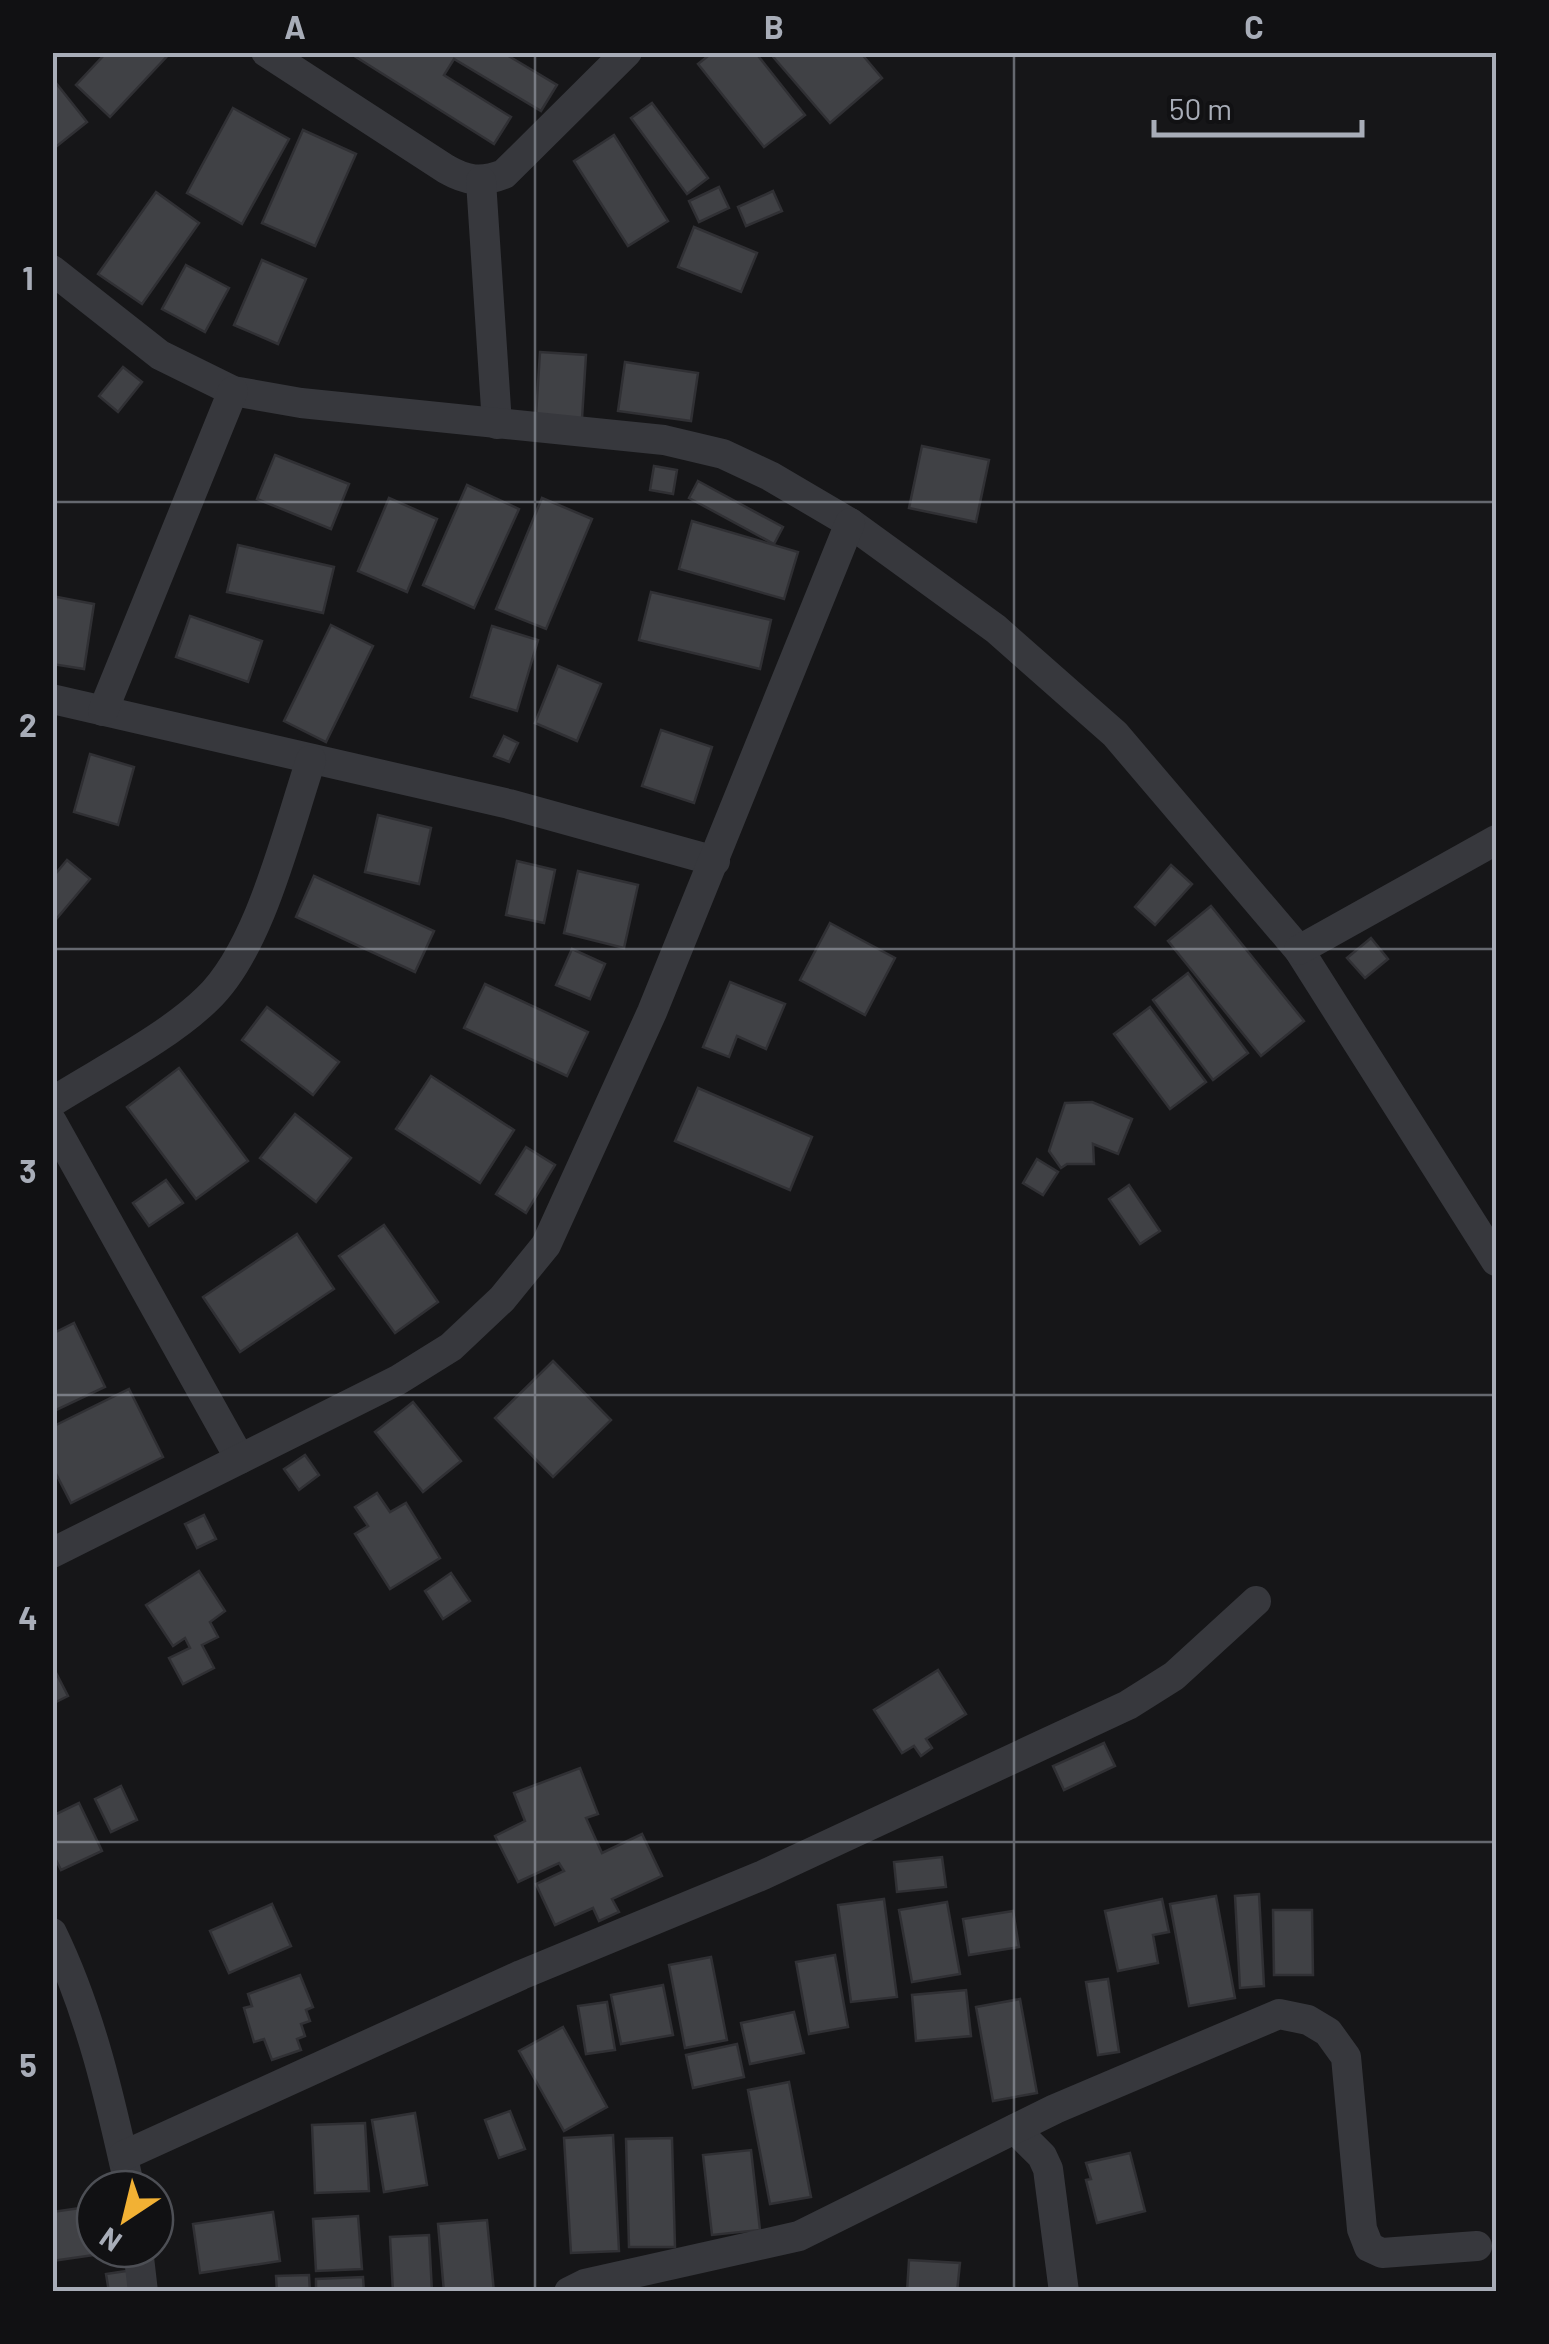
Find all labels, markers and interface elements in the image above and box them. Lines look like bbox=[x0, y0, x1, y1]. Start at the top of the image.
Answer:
text: A bbox=[284, 7, 306, 45]
text: B bbox=[764, 7, 784, 45]
text: C bbox=[1244, 7, 1264, 45]
scale bar bbox=[1154, 75, 1362, 137]
text: 50 m bbox=[1169, 90, 1232, 126]
text: 1 bbox=[22, 258, 34, 296]
text: 2 bbox=[19, 705, 37, 743]
text: 3 bbox=[19, 1151, 37, 1189]
text: 4 bbox=[18, 1598, 38, 1636]
text: 5 bbox=[19, 2045, 37, 2083]
north arrow bbox=[75, 2169, 175, 2269]
text: N bbox=[93, 2221, 127, 2260]

